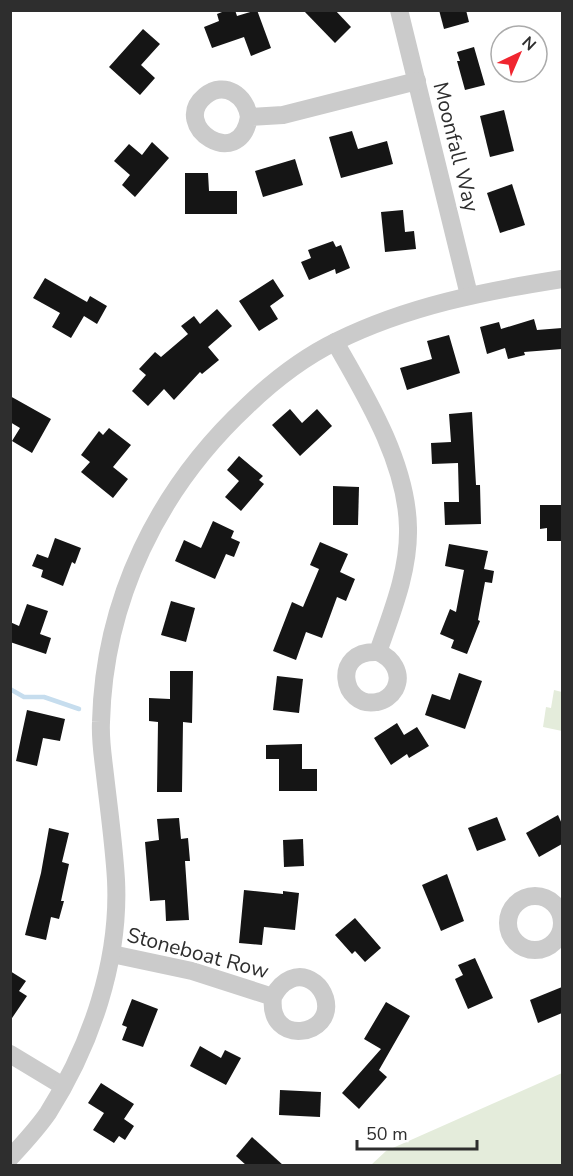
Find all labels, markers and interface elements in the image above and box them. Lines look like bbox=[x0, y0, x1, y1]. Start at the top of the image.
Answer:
north arrow bbox=[489, 24, 549, 84]
text: N bbox=[517, 32, 541, 56]
street label: Moonfall Way bbox=[426, 79, 486, 215]
street label: Stoneboat Row bbox=[124, 921, 272, 985]
scale bar bbox=[357, 1113, 477, 1151]
text: 50 m bbox=[366, 1122, 408, 1146]

